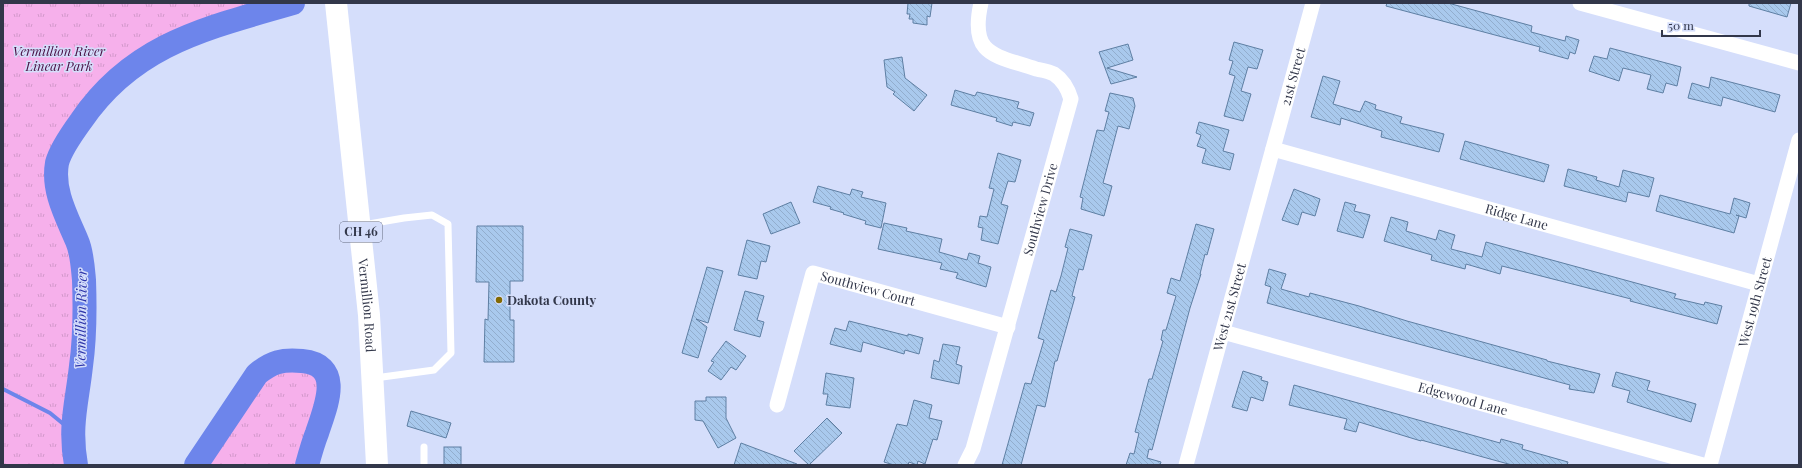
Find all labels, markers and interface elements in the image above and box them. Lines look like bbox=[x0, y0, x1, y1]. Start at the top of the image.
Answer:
scale bar bbox=[1662, 12, 1760, 38]
text: 50 m bbox=[1668, 17, 1694, 33]
park label: Vermillion River Linear Park bbox=[13, 42, 106, 74]
street label: 21st Street bbox=[1276, 45, 1309, 107]
street label: Southview Drive bbox=[1019, 160, 1061, 257]
street label: Ridge Lane bbox=[1483, 199, 1551, 233]
road number: CH 46 bbox=[340, 222, 382, 242]
street label: West 19th Street bbox=[1733, 254, 1775, 350]
street label: Vermillion Road bbox=[355, 257, 380, 353]
street label: West 21st Street bbox=[1209, 261, 1249, 354]
street label: Southview Court bbox=[819, 267, 918, 309]
water label: Vermillion River bbox=[70, 268, 91, 369]
place label: Dakota County bbox=[507, 291, 597, 308]
marker: Dakota County bbox=[494, 295, 504, 305]
street label: Edgewood Lane bbox=[1416, 378, 1510, 419]

